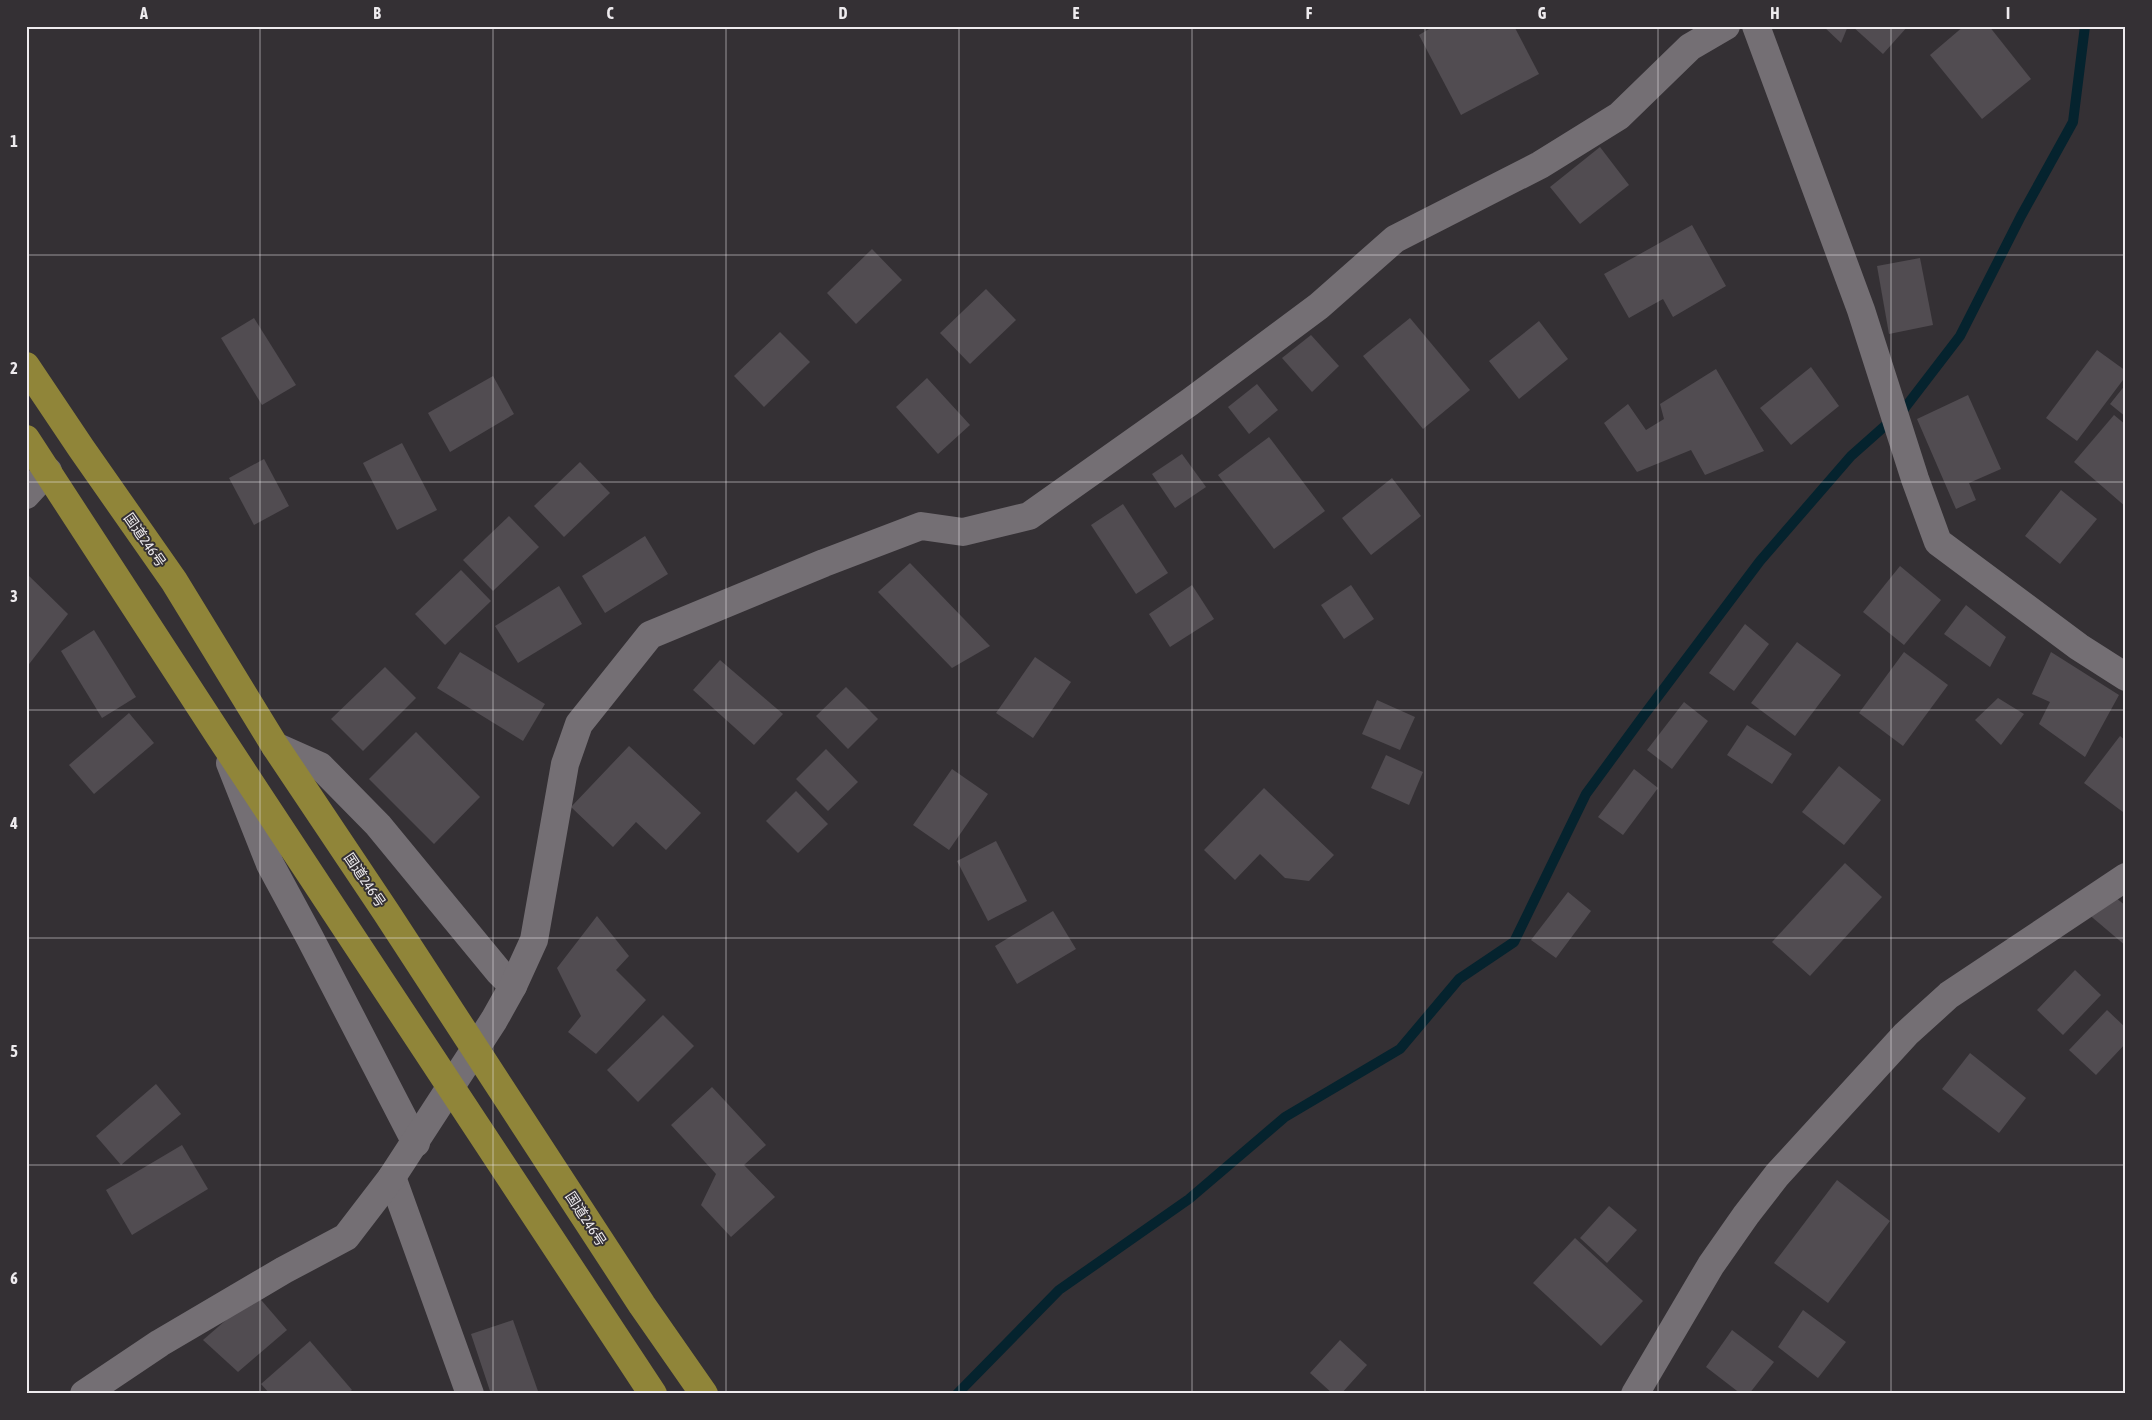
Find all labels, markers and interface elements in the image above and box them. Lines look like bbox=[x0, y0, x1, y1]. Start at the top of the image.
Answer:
text: A bbox=[139, 4, 148, 22]
text: B bbox=[373, 4, 381, 22]
text: C bbox=[606, 4, 614, 22]
text: D bbox=[839, 4, 848, 22]
text: E bbox=[1073, 4, 1080, 22]
text: F bbox=[1306, 4, 1313, 22]
text: G bbox=[1538, 4, 1547, 22]
text: H bbox=[1770, 4, 1780, 22]
text: I bbox=[2006, 4, 2010, 22]
text: 1 bbox=[10, 132, 18, 150]
text: 2 bbox=[10, 359, 18, 377]
street label: 国道246号 bbox=[121, 510, 169, 570]
text: 3 bbox=[10, 587, 18, 605]
text: 4 bbox=[9, 814, 18, 832]
street label: 国道246号 bbox=[341, 850, 389, 910]
text: 5 bbox=[10, 1042, 18, 1060]
street label: 国道246号 bbox=[562, 1189, 610, 1249]
text: 6 bbox=[10, 1269, 18, 1287]

